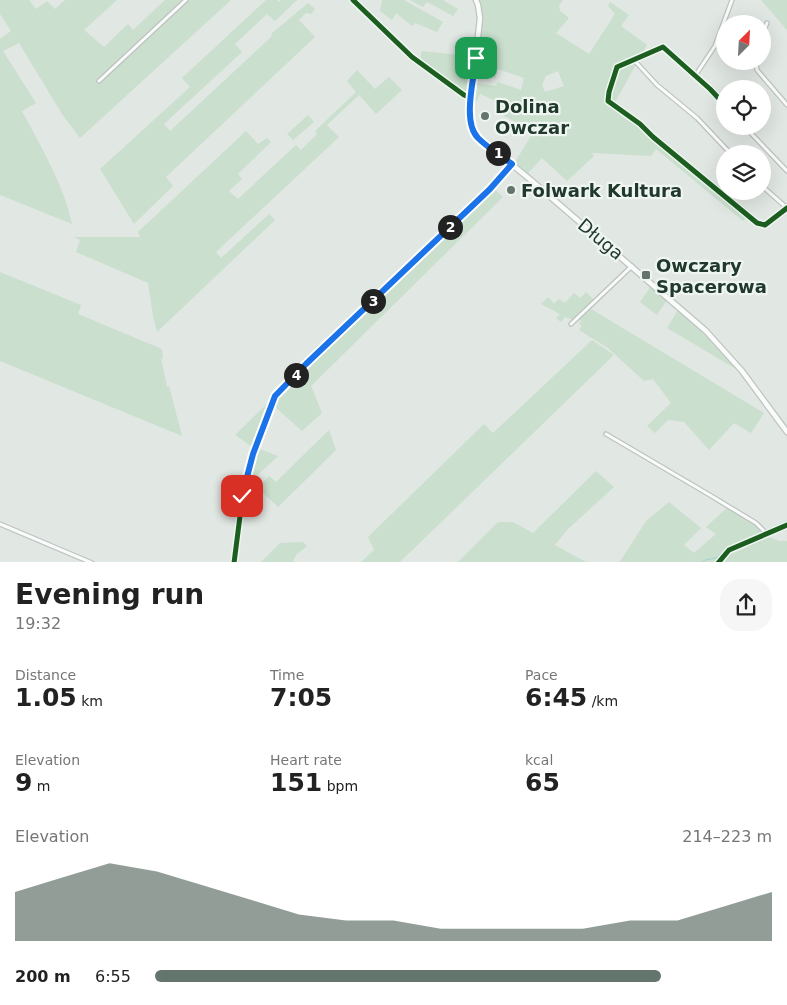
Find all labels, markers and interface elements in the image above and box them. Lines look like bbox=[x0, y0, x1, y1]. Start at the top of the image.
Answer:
north arrow bbox=[716, 15, 771, 70]
map controls bbox=[716, 15, 771, 200]
pin bbox=[455, 37, 497, 79]
icon: arrive bbox=[462, 44, 490, 72]
button: locate bbox=[716, 80, 771, 135]
place label: Dolina Owczar bbox=[495, 96, 569, 138]
marker: Dolina Owczar bbox=[479, 110, 491, 122]
pin: 1 bbox=[486, 140, 510, 166]
text: 1 bbox=[494, 145, 503, 161]
button: layers bbox=[716, 145, 771, 200]
place label: Folwark Kultura bbox=[521, 180, 682, 201]
marker: Folwark Kultura bbox=[505, 184, 517, 196]
pin: 2 bbox=[438, 214, 462, 240]
street label: Długa bbox=[574, 214, 628, 264]
text: 2 bbox=[446, 219, 455, 235]
place label: Owczary Spacerowa bbox=[656, 255, 767, 297]
marker: Owczary Spacerowa bbox=[640, 269, 652, 281]
pin: 3 bbox=[360, 288, 386, 314]
text: 3 bbox=[369, 293, 378, 309]
pin: 4 bbox=[284, 362, 308, 388]
text: 4 bbox=[292, 367, 301, 383]
pin bbox=[221, 475, 263, 517]
icon: check bbox=[228, 482, 256, 510]
text: Evening run bbox=[15, 578, 204, 611]
button: share bbox=[720, 579, 772, 631]
text: 19:32 bbox=[15, 614, 61, 633]
text: Distance bbox=[15, 667, 76, 683]
text: Time bbox=[270, 667, 304, 683]
text: Pace bbox=[525, 667, 558, 683]
text: 1.05 bbox=[15, 683, 77, 712]
text: 7:05 bbox=[270, 683, 332, 712]
text: 6:45 bbox=[525, 683, 587, 712]
text: km bbox=[77, 693, 103, 709]
text: /km bbox=[587, 693, 618, 709]
text: Elevation bbox=[15, 752, 80, 768]
text: Heart rate bbox=[270, 752, 342, 768]
text: kcal bbox=[525, 752, 553, 768]
text: 9 bbox=[15, 768, 32, 797]
text: 151 bbox=[270, 768, 322, 797]
text: 65 bbox=[525, 768, 560, 797]
text: m bbox=[32, 778, 51, 794]
text: bpm bbox=[322, 778, 358, 794]
text: Elevation bbox=[15, 827, 89, 846]
text: 214–223 m bbox=[682, 827, 772, 846]
text: 200 m bbox=[15, 967, 71, 986]
text: 6:55 bbox=[95, 967, 131, 986]

